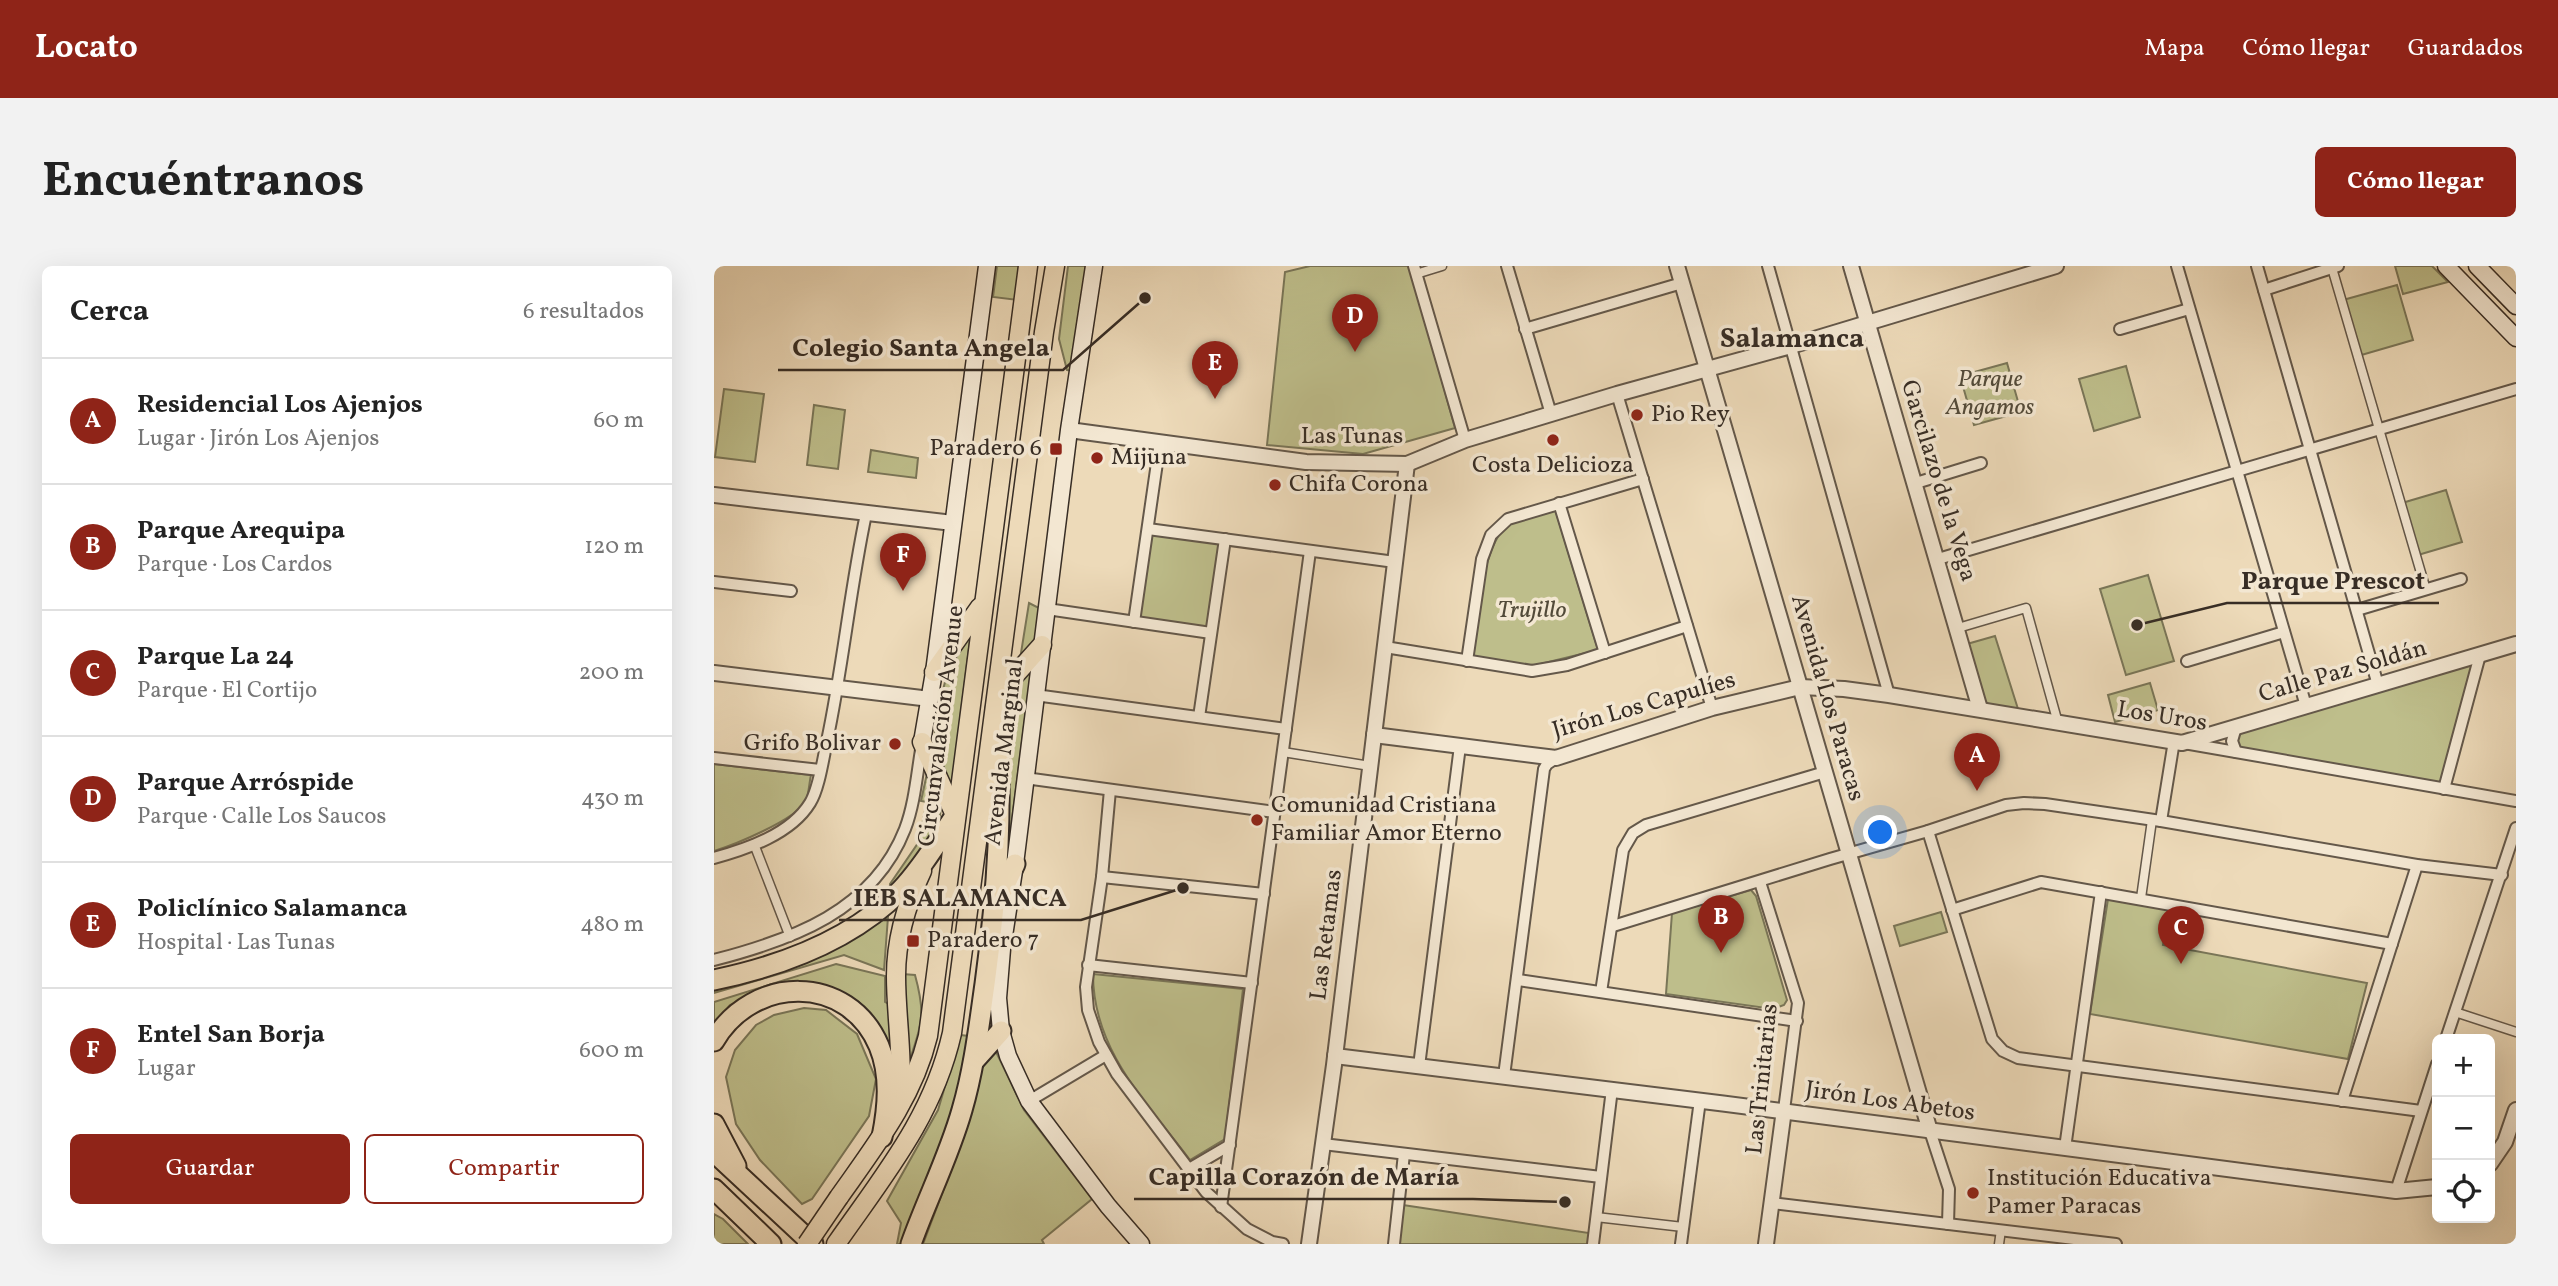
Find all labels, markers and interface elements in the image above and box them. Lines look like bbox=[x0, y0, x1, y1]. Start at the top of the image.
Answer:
text: Locato bbox=[35, 26, 138, 72]
text: Mapa bbox=[2145, 32, 2205, 66]
text: Cómo llegar bbox=[2243, 32, 2370, 66]
text: Guardados bbox=[2408, 32, 2523, 66]
button: Cómo llegar bbox=[2315, 147, 2516, 217]
text: Encuéntranos bbox=[42, 148, 364, 217]
text: Cerca bbox=[70, 291, 149, 333]
pin: D bbox=[1332, 294, 1378, 352]
text: 6 resultados bbox=[523, 296, 644, 328]
district label: Salamanca bbox=[1720, 320, 1864, 359]
callout: Colegio Santa Angela bbox=[778, 323, 1063, 370]
text: Colegio Santa Angela bbox=[792, 331, 1050, 367]
pin: E bbox=[1192, 341, 1238, 399]
park label: Parque Angamos bbox=[1945, 363, 2034, 425]
street label: Garcilazo de la Vega bbox=[1891, 376, 1985, 586]
text: Residencial Los Ajenjos bbox=[137, 387, 423, 423]
place label: Pio Rey bbox=[1651, 398, 1730, 432]
text: A bbox=[85, 405, 101, 437]
text: 60 m bbox=[594, 405, 644, 437]
marker: Pio Rey bbox=[1629, 407, 1645, 423]
street label: Las Tunas bbox=[1301, 420, 1403, 454]
text: Lugar · Jirón Los Ajenjos bbox=[137, 423, 379, 455]
place label: Paradero 6 bbox=[929, 432, 1042, 466]
marker: Costa Delicioza bbox=[1545, 432, 1561, 448]
marker: Paradero 6 bbox=[1048, 441, 1064, 457]
place label: Mijuna bbox=[1111, 441, 1187, 475]
place label: Costa Delicioza bbox=[1472, 449, 1634, 483]
marker: Mijuna bbox=[1089, 450, 1105, 466]
place label: Chifa Corona bbox=[1289, 468, 1429, 502]
marker: Chifa Corona bbox=[1267, 477, 1283, 493]
text: Parque Arequipa bbox=[137, 513, 345, 549]
text: B bbox=[85, 531, 101, 563]
text: 120 m bbox=[584, 531, 644, 563]
pin: F bbox=[880, 533, 926, 591]
text: Parque · Los Cardos bbox=[137, 549, 332, 581]
callout: Parque Prescot bbox=[2227, 556, 2439, 603]
text: Parque Prescot bbox=[2241, 564, 2425, 600]
street label: Avenida Los Paracas bbox=[1781, 591, 1873, 805]
park label: Trujillo bbox=[1498, 594, 1567, 628]
street label: Circunvalación Avenue bbox=[910, 603, 974, 849]
street label: Calle Paz Soldán bbox=[2255, 632, 2431, 712]
text: Parque La 24 bbox=[137, 639, 294, 675]
street label: Avenida Marginal bbox=[977, 656, 1033, 848]
text: C bbox=[86, 657, 100, 689]
text: 200 m bbox=[579, 657, 644, 689]
street label: Jirón Los Capulíes bbox=[1548, 664, 1740, 748]
text: Parque · El Cortijo bbox=[137, 675, 317, 707]
street label: Los Uros bbox=[2115, 693, 2209, 741]
place label: Grifo Bolivar bbox=[744, 727, 881, 761]
pin: A bbox=[1954, 733, 2000, 791]
marker: Grifo Bolivar bbox=[887, 736, 903, 752]
text: Parque Arróspide bbox=[137, 765, 354, 801]
text: D bbox=[85, 783, 101, 815]
text: 430 m bbox=[581, 783, 644, 815]
place label: Comunidad Cristiana Familiar Amor Eterno bbox=[1271, 789, 1502, 851]
text: Parque · Calle Los Saucos bbox=[137, 801, 386, 833]
marker: Comunidad Cristiana Familiar Amor Eterno bbox=[1249, 812, 1265, 828]
your location bbox=[1863, 815, 1897, 849]
street label: Las Retamas bbox=[1302, 868, 1352, 1002]
callout: IEB SALAMANCA bbox=[839, 873, 1081, 920]
text: IEB SALAMANCA bbox=[853, 881, 1067, 917]
text: Policlínico Salamanca bbox=[137, 891, 408, 927]
pin: B bbox=[1698, 895, 1744, 953]
pin: C bbox=[2158, 906, 2204, 964]
text: E bbox=[86, 909, 100, 941]
text: 480 m bbox=[580, 909, 644, 941]
place label: Paradero 7 bbox=[927, 924, 1039, 958]
text: Hospital · Las Tunas bbox=[137, 927, 335, 959]
marker: Paradero 7 bbox=[905, 933, 921, 949]
street label: Las Trinitarias bbox=[1738, 1002, 1788, 1156]
text: Entel San Borja bbox=[137, 1017, 325, 1053]
map controls bbox=[2432, 1034, 2495, 1223]
button: + bbox=[2432, 1034, 2495, 1097]
text: F bbox=[86, 1035, 100, 1067]
text: 600 m bbox=[579, 1035, 644, 1067]
text: Lugar bbox=[137, 1053, 196, 1085]
street label: Jirón Los Abetos bbox=[1803, 1073, 1977, 1131]
button: − bbox=[2432, 1097, 2495, 1160]
button: Guardar bbox=[70, 1134, 350, 1204]
button: Compartir bbox=[364, 1134, 644, 1204]
callout: Capilla Corazón de María bbox=[1134, 1152, 1473, 1199]
text: Capilla Corazón de María bbox=[1148, 1160, 1460, 1196]
button: locate bbox=[2432, 1160, 2495, 1223]
place label: Institución Educativa Pamer Paracas bbox=[1987, 1162, 2212, 1224]
marker: Institución Educativa Pamer Paracas bbox=[1965, 1185, 1981, 1201]

